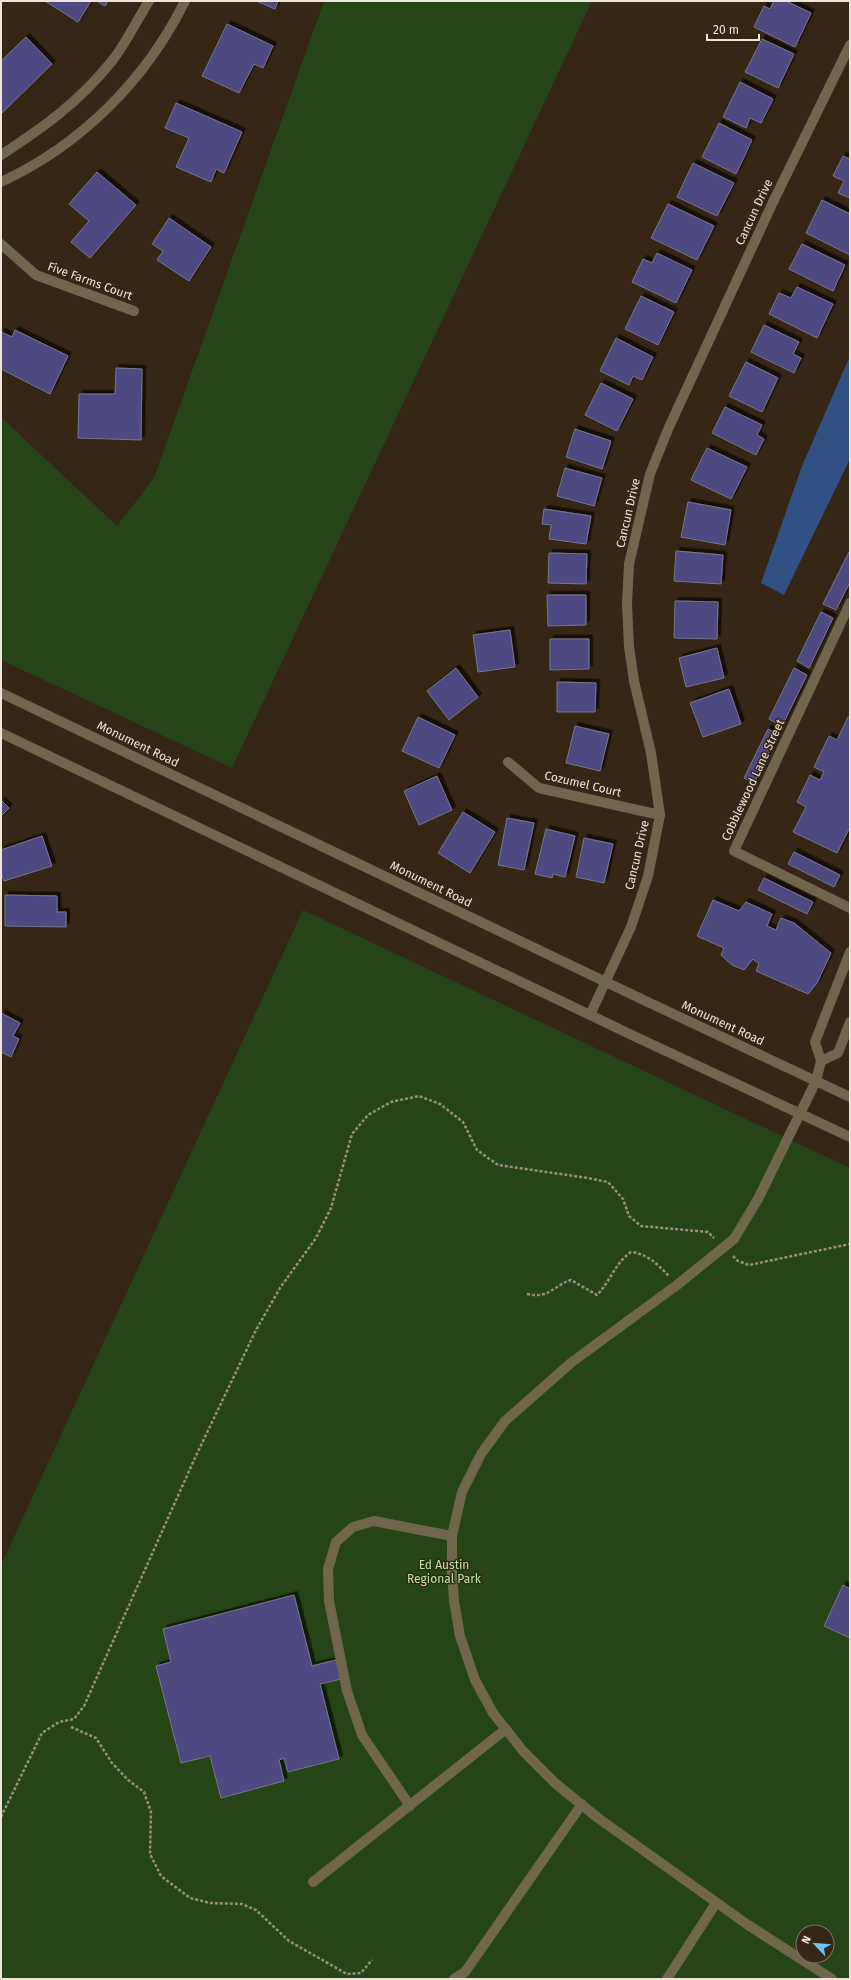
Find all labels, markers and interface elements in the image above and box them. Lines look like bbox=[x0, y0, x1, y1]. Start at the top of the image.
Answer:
scale bar bbox=[707, 16, 759, 42]
text: 20 m bbox=[713, 23, 739, 37]
street label: Cancun Drive bbox=[733, 177, 775, 247]
street label: Five Farms Court bbox=[46, 259, 135, 303]
street label: Cancun Drive bbox=[613, 477, 643, 549]
street label: Cobblewood Lane Street bbox=[719, 716, 788, 843]
street label: Monument Road bbox=[95, 718, 181, 770]
street label: Cozumel Court bbox=[543, 768, 623, 800]
street label: Cancun Drive bbox=[622, 819, 652, 891]
street label: Monument Road bbox=[388, 858, 474, 910]
street label: Monument Road bbox=[680, 998, 766, 1048]
park label: Ed Austin Regional Park bbox=[407, 1558, 482, 1586]
north arrow bbox=[795, 1924, 835, 1964]
text: N bbox=[799, 1934, 814, 1946]

